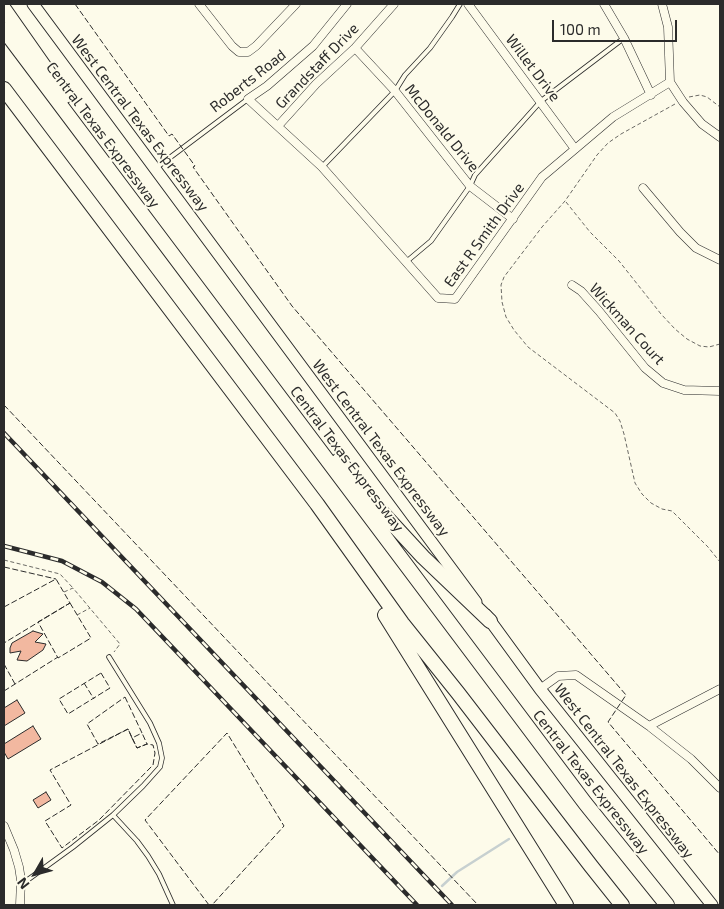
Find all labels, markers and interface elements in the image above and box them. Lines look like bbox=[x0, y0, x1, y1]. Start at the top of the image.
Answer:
scale bar bbox=[554, 10, 679, 42]
street label: Grandstaff Drive bbox=[272, 19, 362, 113]
text: 100 m bbox=[560, 20, 601, 38]
street label: West Central Texas Expressway bbox=[68, 31, 212, 215]
street label: Willet Drive bbox=[502, 31, 564, 105]
street label: Roberts Road bbox=[206, 46, 290, 116]
street label: Central Texas Expressway bbox=[42, 59, 164, 211]
street label: McDonald Drive bbox=[401, 80, 483, 176]
street label: East R Smith Drive bbox=[440, 179, 528, 291]
street label: Wickman Court bbox=[586, 279, 668, 369]
street label: West Central Texas Expressway bbox=[309, 356, 453, 540]
street label: Central Texas Expressway bbox=[286, 383, 408, 535]
street label: West Central Texas Expressway bbox=[550, 680, 698, 862]
street label: Central Texas Expressway bbox=[529, 706, 653, 858]
north arrow bbox=[10, 849, 60, 899]
text: N bbox=[13, 874, 33, 893]

